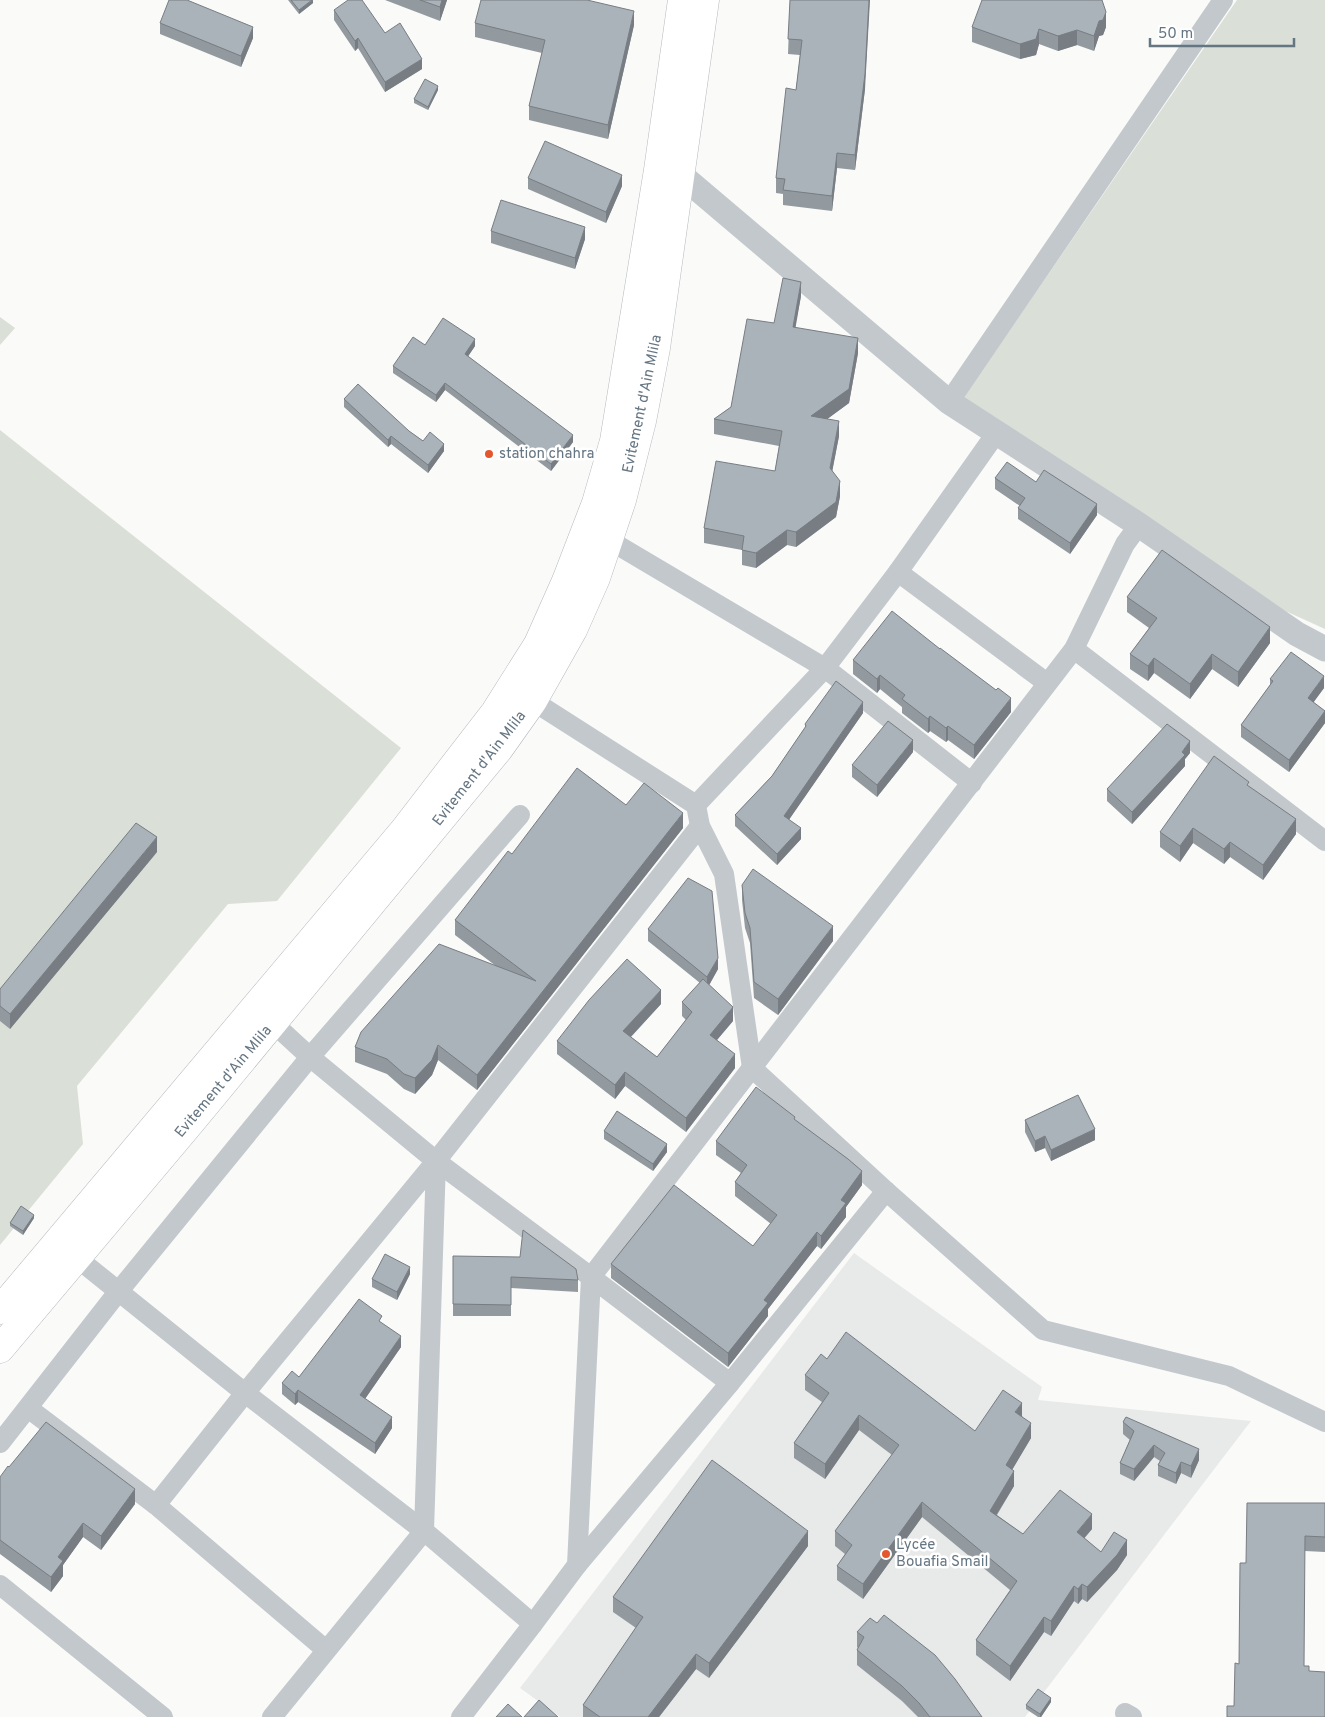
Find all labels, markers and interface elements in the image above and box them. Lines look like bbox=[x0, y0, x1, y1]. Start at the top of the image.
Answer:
scale bar bbox=[1150, 15, 1294, 47]
text: 50 m bbox=[1158, 25, 1193, 44]
street label: Evitement d'Ain Mlila bbox=[619, 333, 667, 475]
place label: station chahra bbox=[499, 445, 595, 464]
marker: station chahra bbox=[483, 448, 495, 460]
street label: Evitement d'Ain Mlila bbox=[429, 708, 531, 830]
street label: Evitement d'Ain Mlila bbox=[171, 1022, 277, 1142]
place label: Lycée Bouafia Smail bbox=[896, 1536, 988, 1572]
marker: Lycée Bouafia Smail bbox=[880, 1548, 892, 1560]

